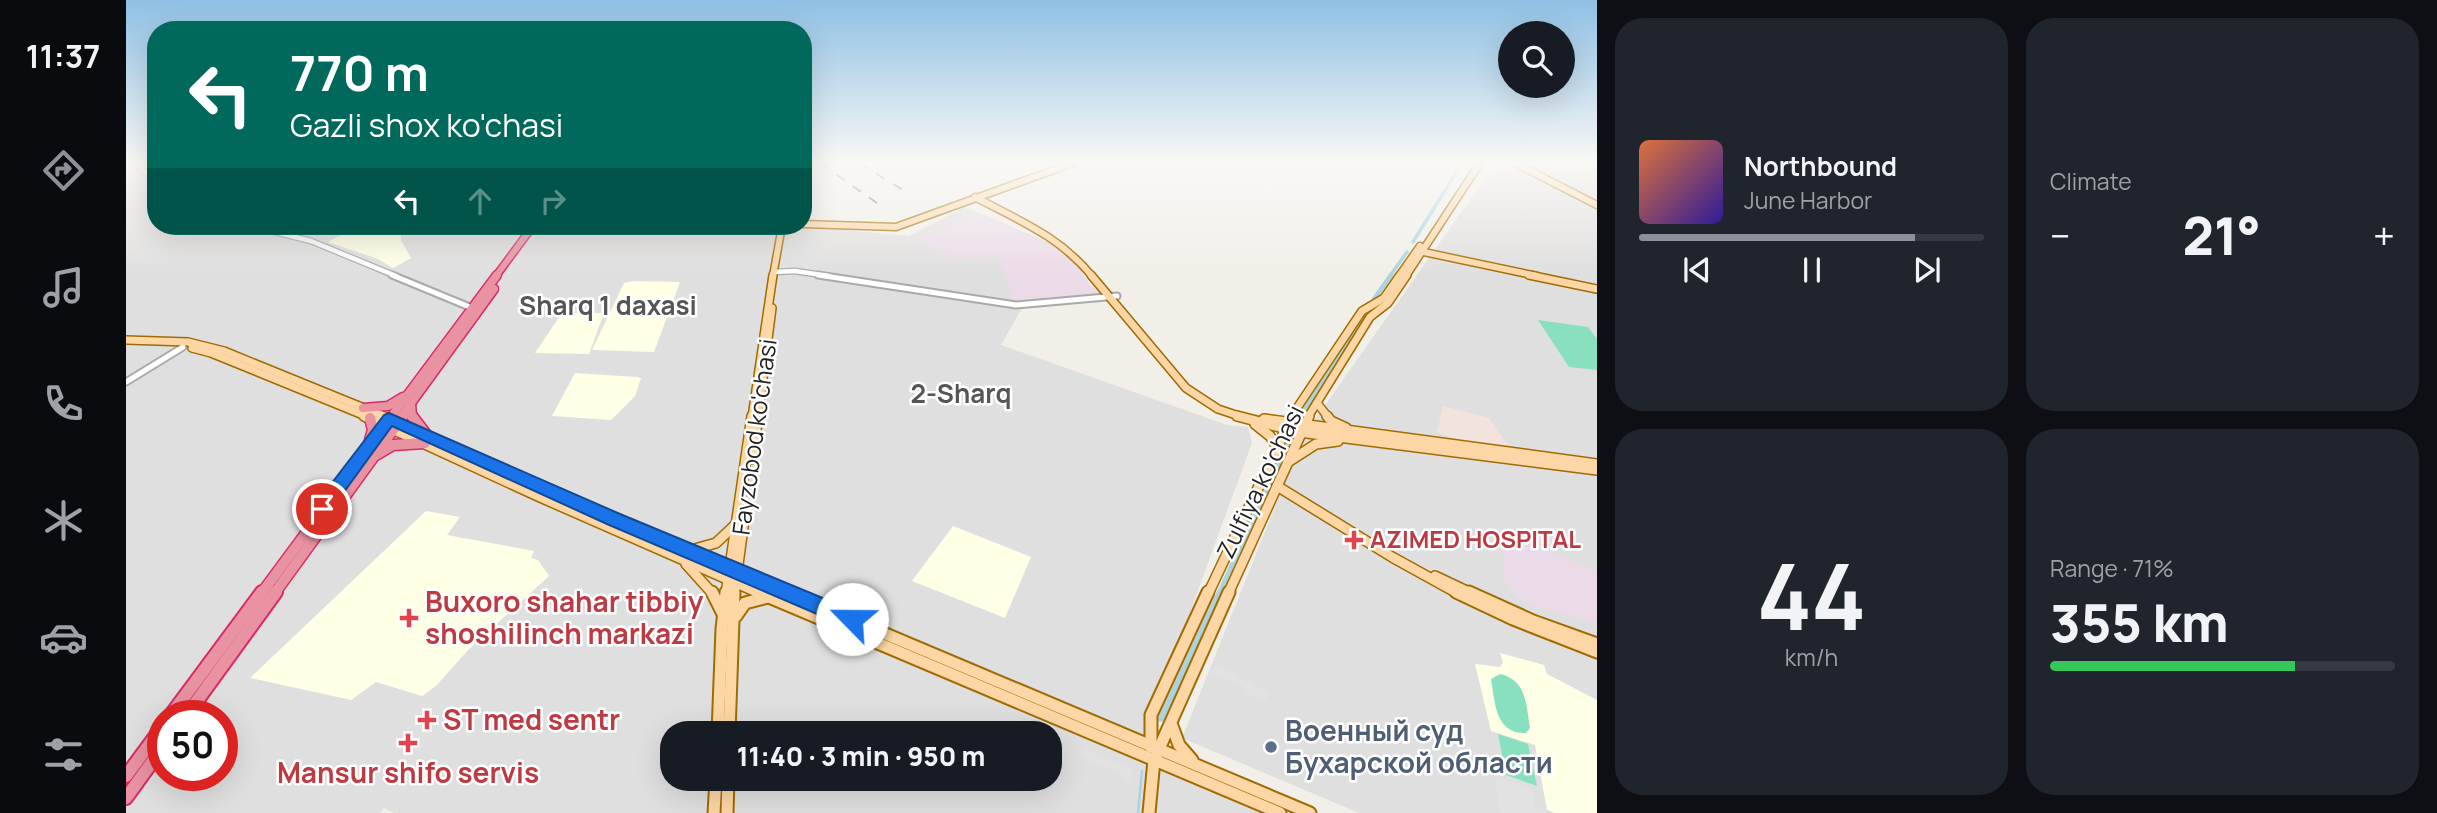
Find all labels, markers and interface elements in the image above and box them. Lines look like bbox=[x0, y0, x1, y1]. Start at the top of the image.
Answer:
map controls bbox=[1498, 21, 1575, 98]
button: search bbox=[1498, 21, 1575, 98]
text: 11:37 bbox=[26, 34, 100, 78]
text: 770 m bbox=[290, 39, 429, 106]
icon: left bbox=[175, 49, 266, 140]
text: Gazli shox ko'chasi bbox=[290, 103, 563, 147]
icon: directions bbox=[39, 146, 88, 195]
text: Northbound bbox=[1744, 148, 1897, 184]
text: Climate bbox=[2050, 165, 2132, 197]
icon: left bbox=[388, 182, 426, 220]
icon: ahead bbox=[461, 182, 499, 220]
icon: right bbox=[534, 182, 572, 220]
text: June Harbor bbox=[1744, 184, 1872, 216]
text: 21° bbox=[2183, 200, 2261, 271]
text: − bbox=[2050, 209, 2071, 261]
text: + bbox=[2373, 209, 2395, 261]
icon: previous bbox=[1678, 251, 1716, 289]
icon: pause bbox=[1793, 251, 1831, 289]
icon: next bbox=[1908, 251, 1946, 289]
icon: music bbox=[39, 263, 88, 312]
district label: Sharq 1 daxasi bbox=[519, 287, 697, 323]
street label: Fayzobod ko'chasi bbox=[723, 337, 784, 537]
district label: 2-Sharq bbox=[910, 375, 1012, 411]
icon: phone bbox=[39, 379, 88, 428]
street label: Zulfiya ko'chasi bbox=[1208, 399, 1311, 564]
pin bbox=[292, 479, 352, 539]
icon: arrive bbox=[303, 490, 341, 528]
icon: climate bbox=[39, 496, 88, 545]
place label: AZIMED HOSPITAL bbox=[1370, 522, 1581, 555]
marker: AZIMED HOSPITAL bbox=[1344, 530, 1364, 550]
text: 44 bbox=[1757, 533, 1866, 657]
text: Range · 71% bbox=[2050, 552, 2174, 584]
place label: Buxoro shahar tibbiy shoshilinch markazi bbox=[425, 582, 704, 652]
position arrow bbox=[815, 582, 889, 656]
text: 355 km bbox=[2050, 587, 2229, 658]
marker: Buxoro shahar tibbiy shoshilinch markazi bbox=[399, 608, 419, 628]
icon: car bbox=[39, 613, 88, 662]
text: km/h bbox=[1785, 641, 1838, 673]
speed limit sign: 50 bbox=[147, 700, 238, 791]
place label: ST med sentr bbox=[443, 700, 620, 738]
marker: ST med sentr bbox=[417, 710, 437, 730]
place label: Военный суд Бухарской области bbox=[1285, 711, 1553, 781]
icon: filters bbox=[39, 730, 88, 779]
marker: Mansur shifo servis bbox=[398, 733, 418, 753]
text: 11:40 · 3 min · 950 m bbox=[737, 738, 985, 774]
marker: Военный суд Бухарской области bbox=[1263, 739, 1279, 755]
place label: Mansur shifo servis bbox=[277, 753, 539, 791]

